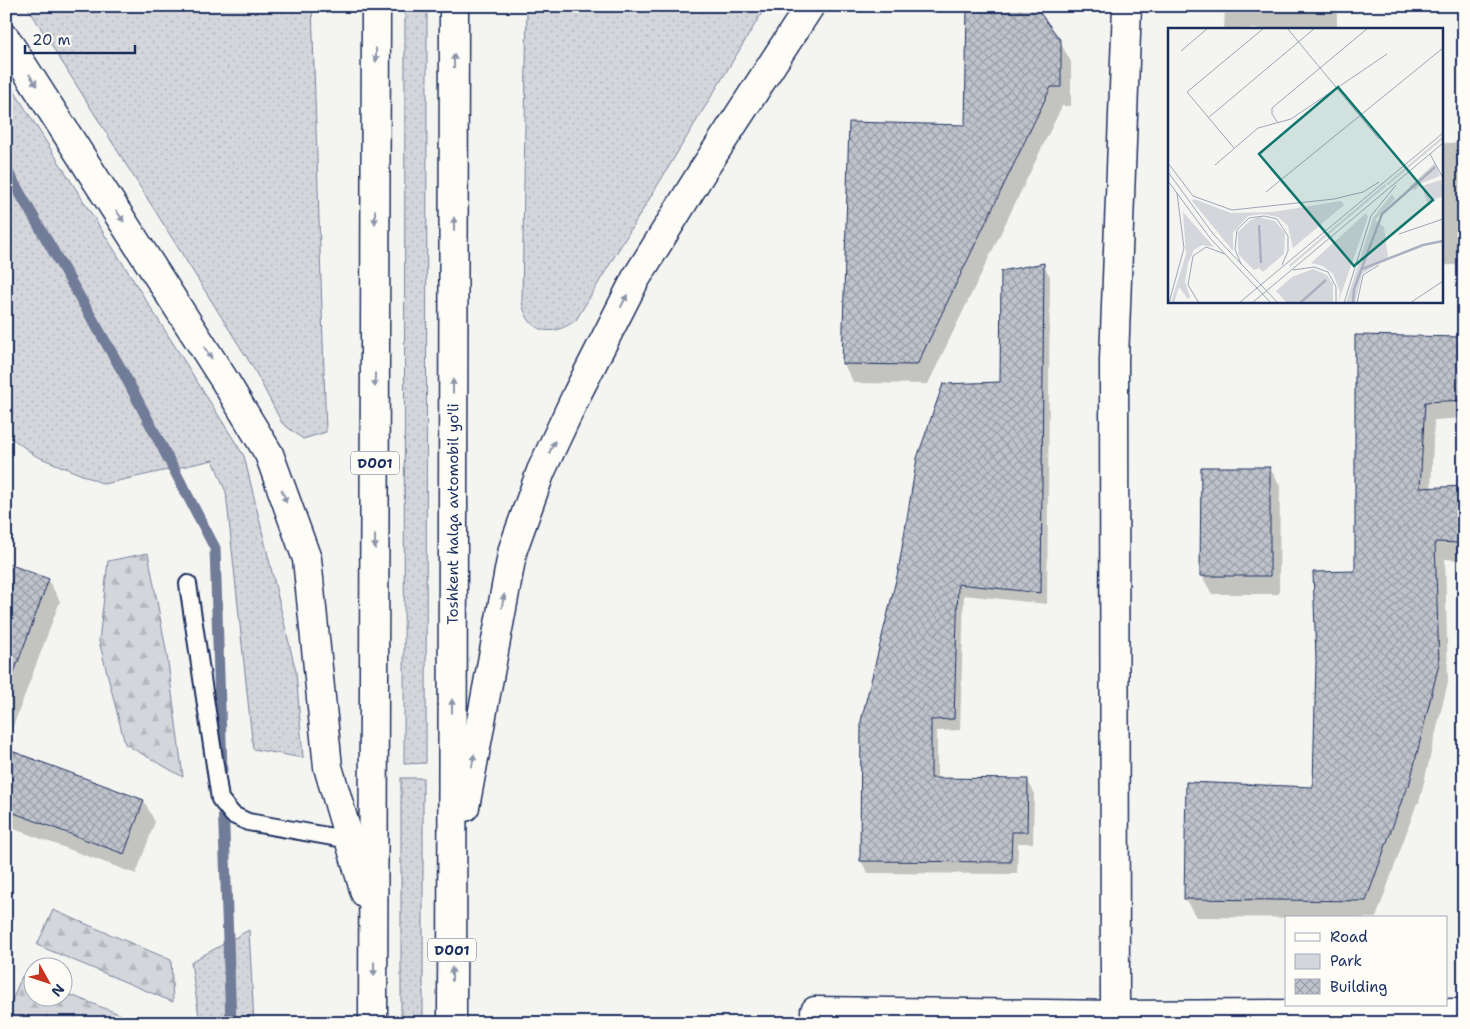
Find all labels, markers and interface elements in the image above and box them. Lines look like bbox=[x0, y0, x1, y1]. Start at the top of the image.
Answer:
scale bar bbox=[25, 22, 135, 54]
inset map bbox=[1168, 28, 1442, 302]
text: 20 m bbox=[32, 30, 71, 50]
one-way arrow bbox=[372, 47, 380, 63]
one-way arrow bbox=[450, 53, 458, 69]
one-way arrow bbox=[28, 73, 37, 86]
one-way arrow bbox=[115, 210, 125, 223]
one-way arrow bbox=[371, 210, 379, 226]
one-way arrow bbox=[450, 215, 458, 231]
one-way arrow bbox=[620, 294, 628, 308]
one-way arrow bbox=[203, 347, 213, 360]
one-way arrow bbox=[371, 372, 379, 388]
one-way arrow bbox=[449, 378, 457, 394]
street label: Toshkent halqa avtomobil yo'li bbox=[443, 403, 463, 625]
one-way arrow bbox=[549, 440, 557, 454]
road number: D001 bbox=[351, 452, 399, 474]
one-way arrow bbox=[280, 489, 288, 504]
one-way arrow bbox=[371, 535, 379, 551]
one-way arrow bbox=[499, 593, 507, 608]
one-way arrow bbox=[448, 698, 456, 714]
one-way arrow bbox=[469, 753, 477, 768]
legend bbox=[1285, 916, 1448, 1006]
text: Road bbox=[1330, 927, 1368, 947]
road number: D001 bbox=[428, 938, 476, 962]
text: Park bbox=[1330, 951, 1362, 971]
north arrow bbox=[22, 956, 72, 1006]
one-way arrow bbox=[369, 961, 377, 977]
one-way arrow bbox=[448, 966, 456, 982]
text: Building bbox=[1330, 977, 1387, 997]
text: N bbox=[47, 980, 68, 1000]

